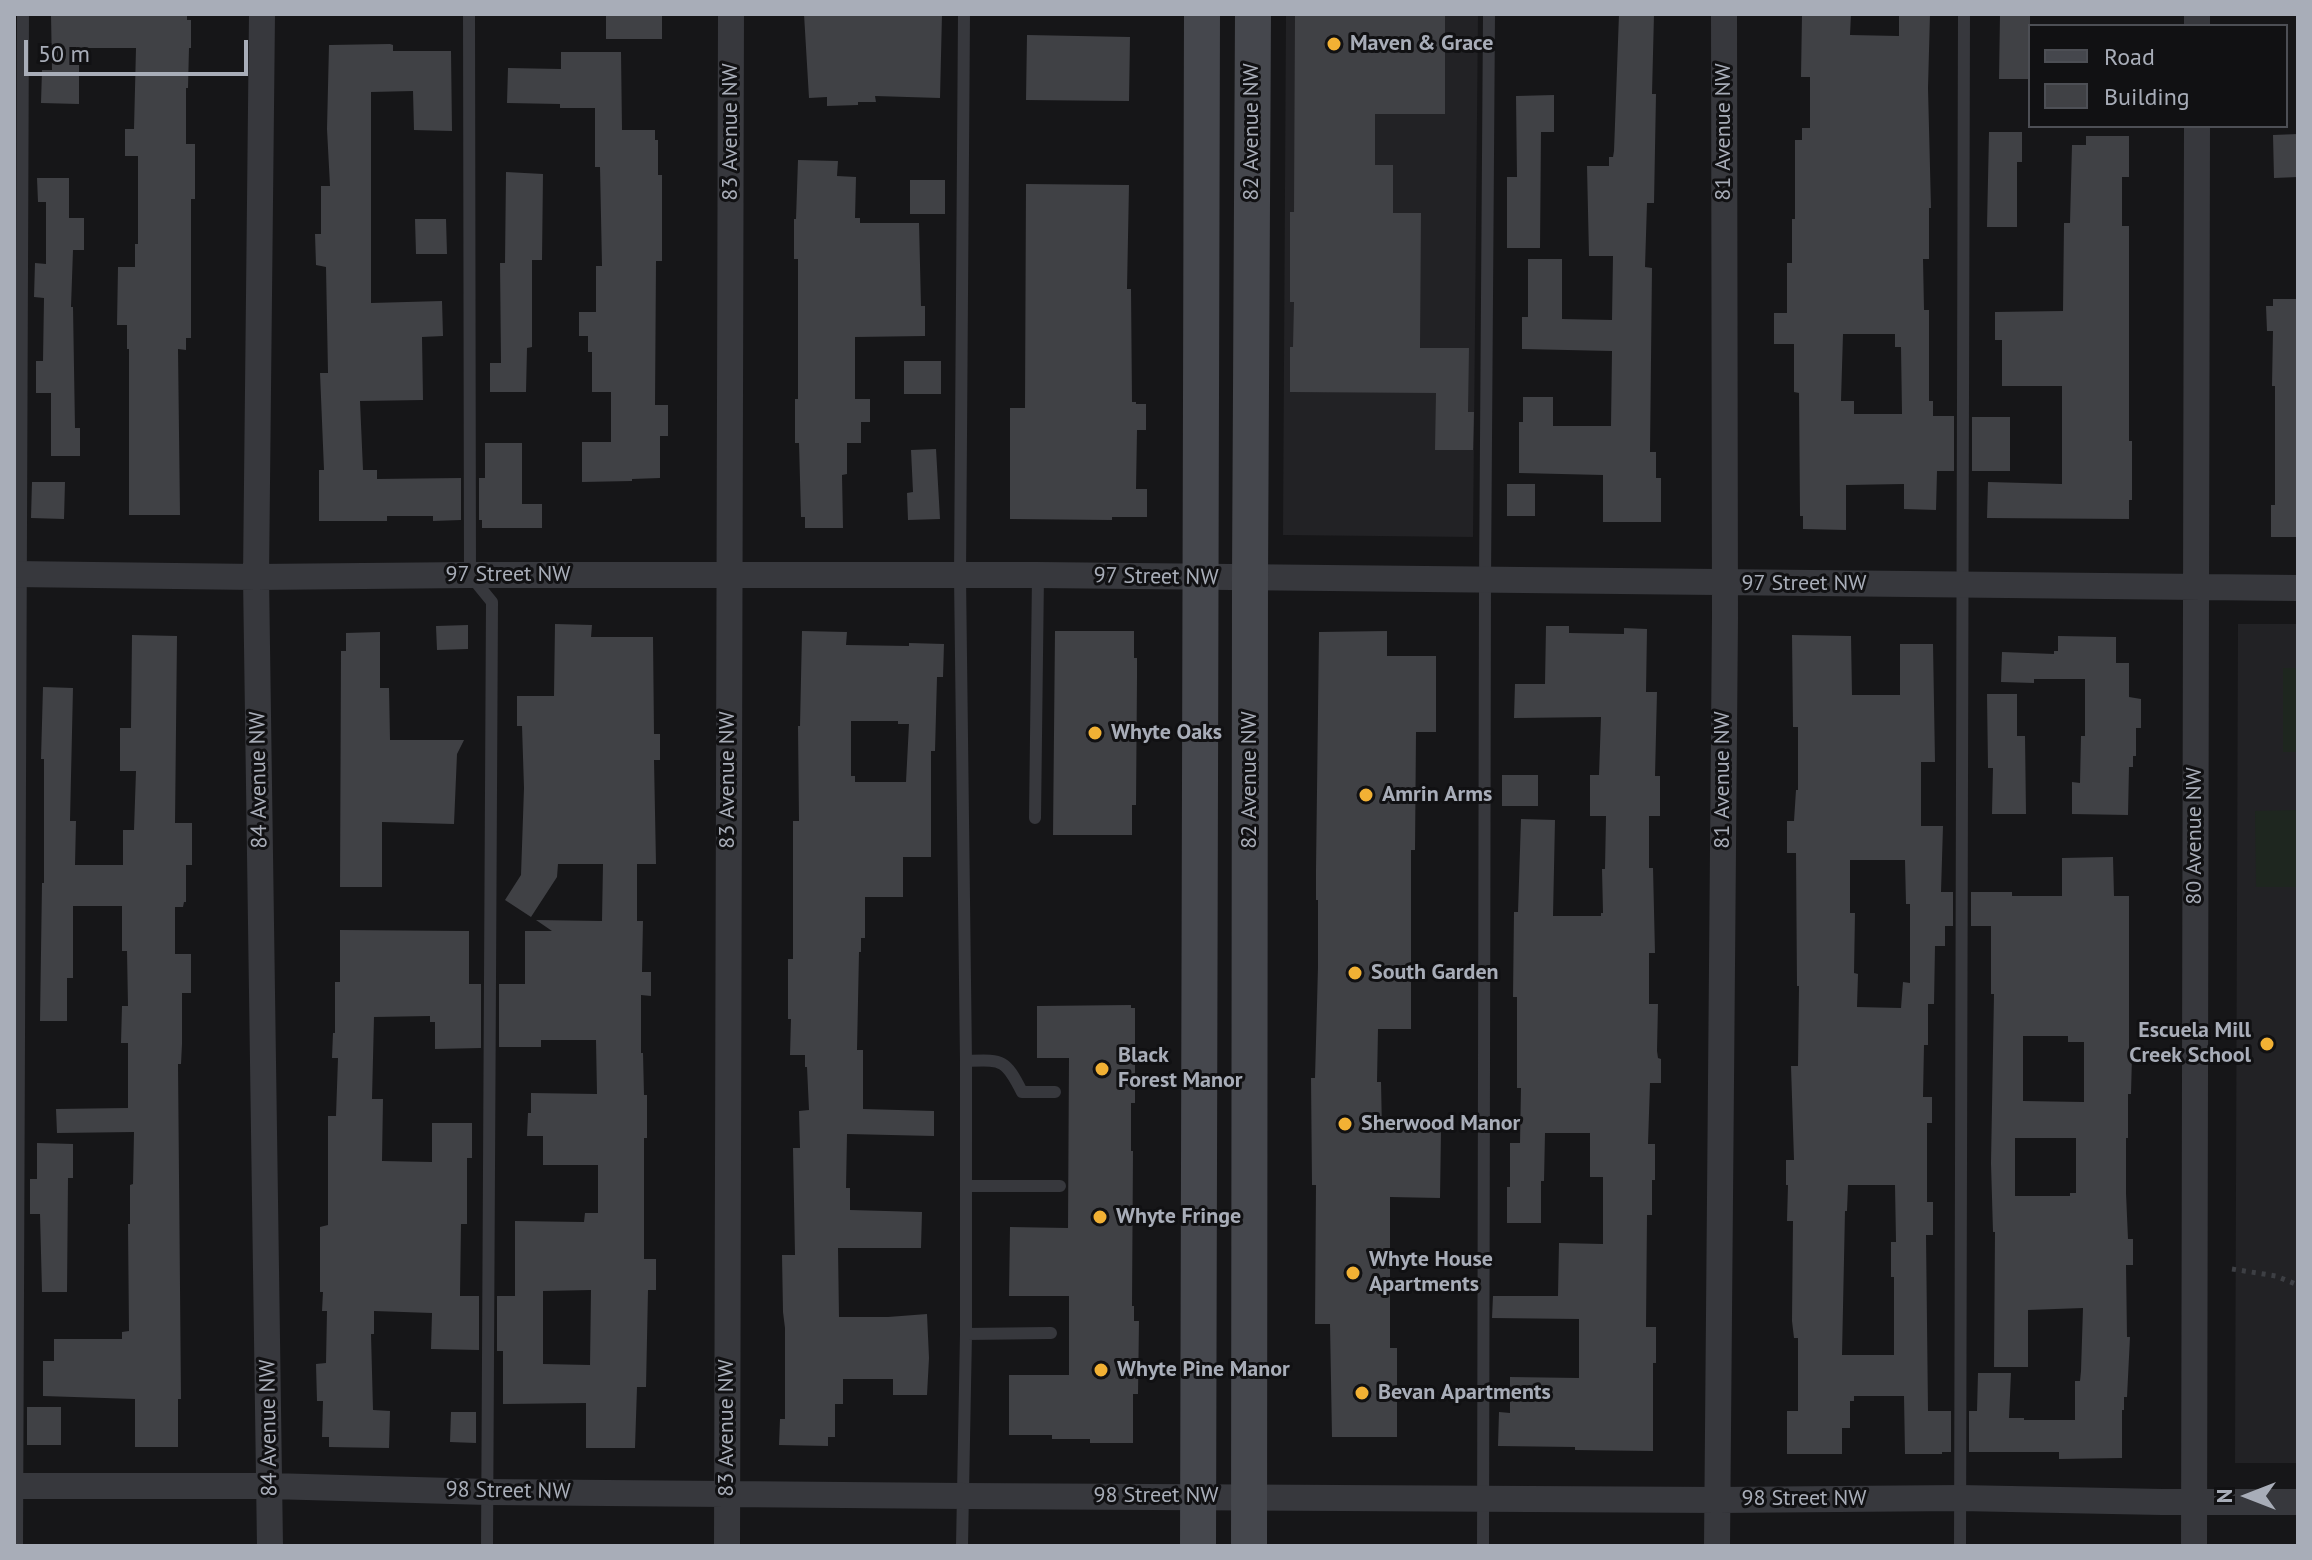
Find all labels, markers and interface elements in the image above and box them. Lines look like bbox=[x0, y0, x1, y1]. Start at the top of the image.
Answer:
scale bar bbox=[28, 24, 252, 74]
legend bbox=[2028, 24, 2288, 128]
place label: Maven & Grace bbox=[1350, 31, 1493, 57]
marker: Maven & Grace bbox=[1325, 35, 1343, 53]
text: 50 m bbox=[38, 38, 90, 69]
text: Road bbox=[2104, 41, 2155, 72]
street label: 83 Avenue NW bbox=[718, 63, 744, 201]
street label: 82 Avenue NW bbox=[1239, 63, 1265, 201]
street label: 81 Avenue NW bbox=[1711, 63, 1737, 201]
text: Building bbox=[2104, 81, 2190, 112]
street label: 97 Street NW bbox=[446, 562, 570, 588]
street label: 97 Street NW bbox=[1093, 563, 1219, 591]
street label: 97 Street NW bbox=[1742, 571, 1866, 597]
street label: 84 Avenue NW bbox=[245, 711, 273, 849]
street label: 83 Avenue NW bbox=[715, 711, 741, 849]
street label: 82 Avenue NW bbox=[1237, 711, 1263, 849]
street label: 81 Avenue NW bbox=[1710, 711, 1736, 849]
place label: Whyte Oaks bbox=[1111, 720, 1222, 746]
marker: Whyte Oaks bbox=[1086, 724, 1104, 742]
street label: 80 Avenue NW bbox=[2182, 767, 2208, 905]
place label: Amrin Arms bbox=[1382, 782, 1492, 808]
marker: Amrin Arms bbox=[1357, 786, 1375, 804]
place label: South Garden bbox=[1371, 960, 1499, 986]
marker: South Garden bbox=[1346, 964, 1364, 982]
place label: Escuela Mill Creek School bbox=[2129, 1018, 2251, 1070]
marker: Escuela Mill Creek School bbox=[2258, 1035, 2276, 1053]
place label: Black Forest Manor bbox=[1118, 1043, 1242, 1094]
marker: Black Forest Manor bbox=[1093, 1060, 1111, 1078]
place label: Sherwood Manor bbox=[1361, 1111, 1520, 1137]
marker: Sherwood Manor bbox=[1336, 1115, 1354, 1133]
place label: Whyte Fringe bbox=[1116, 1204, 1241, 1230]
marker: Whyte Fringe bbox=[1091, 1208, 1109, 1226]
place label: Whyte House Apartments bbox=[1369, 1247, 1493, 1298]
marker: Whyte House Apartments bbox=[1344, 1264, 1362, 1282]
place label: Whyte Pine Manor bbox=[1117, 1357, 1290, 1383]
street label: 84 Avenue NW bbox=[255, 1359, 283, 1497]
street label: 83 Avenue NW bbox=[714, 1359, 740, 1497]
marker: Whyte Pine Manor bbox=[1092, 1361, 1110, 1379]
place label: Bevan Apartments bbox=[1378, 1380, 1551, 1406]
marker: Bevan Apartments bbox=[1353, 1384, 1371, 1402]
north arrow bbox=[2208, 1456, 2288, 1536]
street label: 98 Street NW bbox=[445, 1477, 571, 1505]
street label: 98 Street NW bbox=[1094, 1483, 1218, 1509]
street label: 98 Street NW bbox=[1742, 1486, 1866, 1512]
text: N bbox=[2210, 1489, 2238, 1503]

